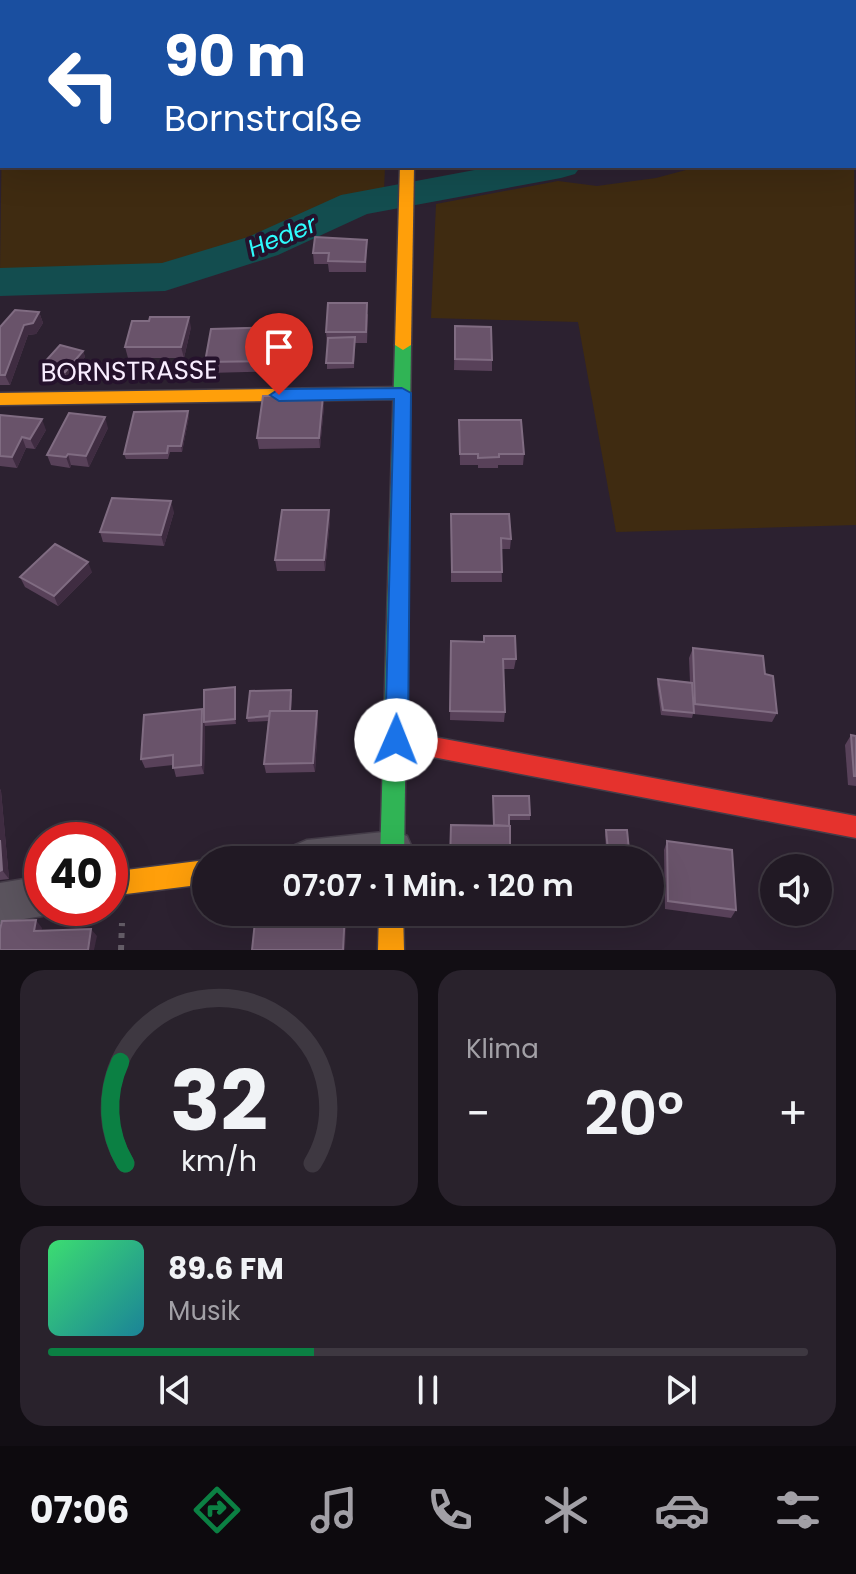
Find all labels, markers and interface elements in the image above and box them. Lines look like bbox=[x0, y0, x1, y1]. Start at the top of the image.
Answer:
text: 90 m bbox=[164, 17, 306, 96]
icon: left bbox=[32, 32, 136, 136]
text: Bornstraße bbox=[164, 93, 362, 144]
water label: Heder bbox=[243, 207, 322, 265]
pin bbox=[245, 313, 313, 395]
icon: arrive bbox=[257, 325, 301, 369]
street label: BORNSTRASSE bbox=[40, 351, 218, 391]
position arrow bbox=[354, 698, 438, 782]
speed limit sign: 40 bbox=[24, 822, 128, 926]
map controls bbox=[760, 854, 832, 926]
button: sound bbox=[760, 854, 832, 926]
text: 07:07 · 1 Min. · 120 m bbox=[282, 864, 574, 907]
text: Klima bbox=[466, 1031, 539, 1067]
text: 32 bbox=[170, 1043, 268, 1159]
text: 20° bbox=[584, 1072, 684, 1156]
text: − bbox=[466, 1083, 490, 1144]
text: + bbox=[778, 1083, 808, 1144]
text: km/h bbox=[181, 1141, 257, 1181]
text: 89.6 FM bbox=[168, 1247, 284, 1290]
text: Musik bbox=[168, 1293, 240, 1329]
icon: previous bbox=[153, 1368, 197, 1412]
icon: pause bbox=[406, 1368, 450, 1412]
icon: next bbox=[659, 1368, 703, 1412]
icon: directions bbox=[189, 1482, 245, 1538]
icon: music bbox=[306, 1482, 362, 1538]
icon: phone bbox=[422, 1482, 478, 1538]
icon: climate bbox=[538, 1482, 594, 1538]
icon: car bbox=[654, 1482, 710, 1538]
icon: filters bbox=[770, 1482, 826, 1538]
text: 07:06 bbox=[30, 1485, 129, 1536]

